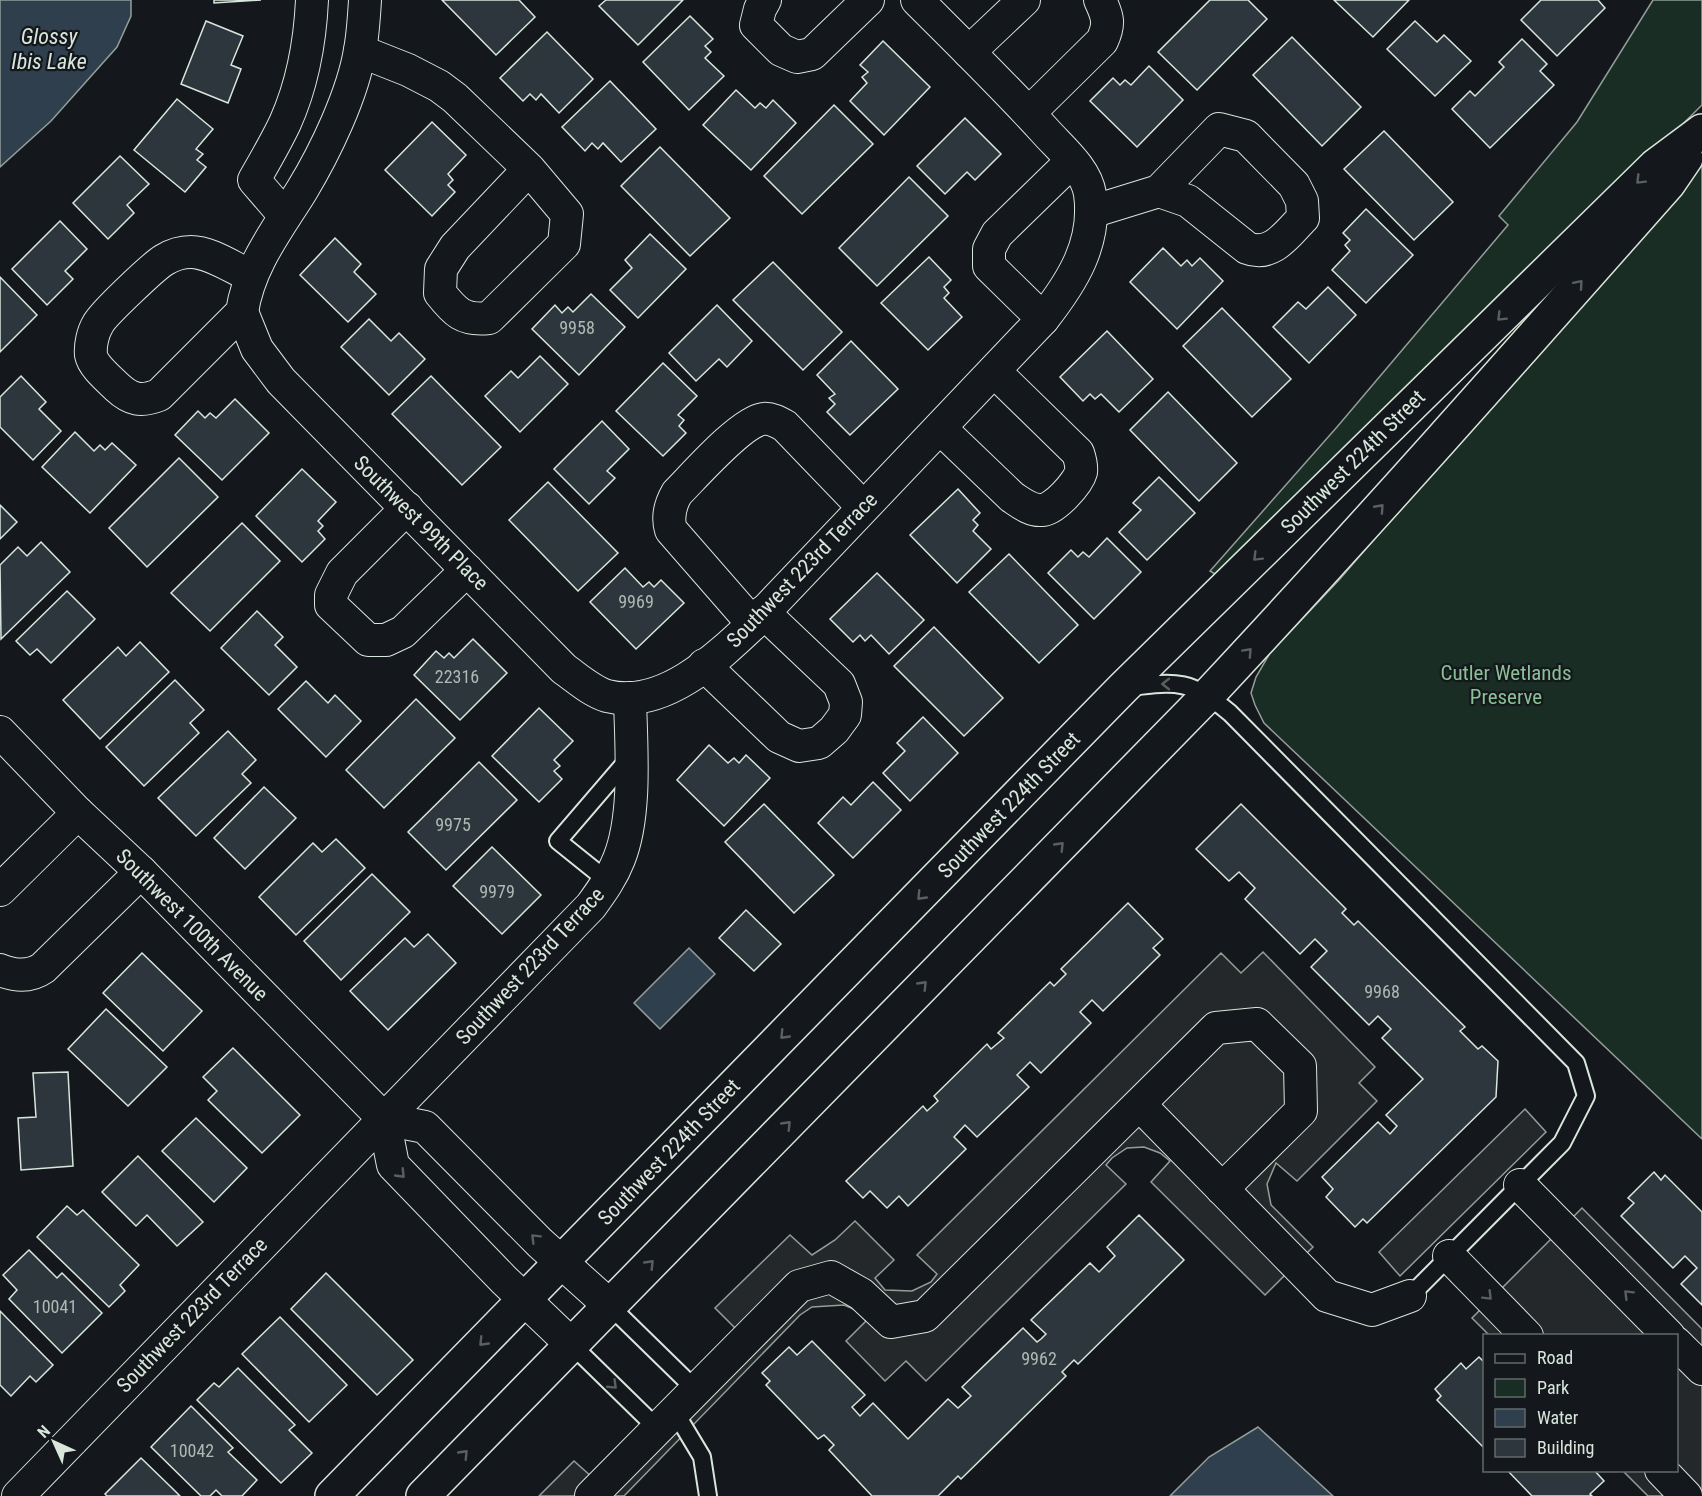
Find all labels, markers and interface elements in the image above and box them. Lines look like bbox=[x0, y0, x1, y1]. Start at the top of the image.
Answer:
water label: Glossy Ibis Lake bbox=[11, 24, 87, 74]
one-way arrow bbox=[1636, 173, 1647, 184]
one-way arrow bbox=[1572, 281, 1583, 291]
one-way arrow bbox=[1497, 310, 1507, 321]
house number: 9958 bbox=[559, 317, 595, 338]
street label: Southwest 224th Street bbox=[1276, 385, 1430, 539]
street label: Southwest 99th Place bbox=[349, 451, 493, 595]
street label: Southwest 223rd Terrace bbox=[722, 487, 882, 652]
one-way arrow bbox=[1373, 505, 1384, 515]
one-way arrow bbox=[1254, 549, 1265, 560]
house number: 9969 bbox=[618, 591, 654, 612]
one-way arrow bbox=[1241, 648, 1252, 659]
park label: Cutler Wetlands Preserve bbox=[1441, 661, 1571, 709]
house number: 22316 bbox=[435, 666, 479, 687]
one-way arrow bbox=[1162, 678, 1171, 690]
street label: Southwest 224th Street bbox=[933, 727, 1085, 883]
house number: 9975 bbox=[435, 814, 471, 835]
one-way arrow bbox=[1052, 843, 1063, 854]
street label: Southwest 100th Avenue bbox=[111, 844, 273, 1006]
house number: 9979 bbox=[479, 881, 515, 902]
street label: Southwest 223rd Terrace bbox=[451, 882, 609, 1049]
one-way arrow bbox=[917, 888, 928, 899]
house number: 9968 bbox=[1364, 981, 1400, 1002]
one-way arrow bbox=[916, 982, 927, 992]
one-way arrow bbox=[781, 1027, 792, 1038]
street label: Southwest 224th Street bbox=[593, 1074, 745, 1230]
one-way arrow bbox=[779, 1121, 790, 1132]
one-way arrow bbox=[394, 1167, 405, 1177]
street label: Southwest 223rd Terrace bbox=[112, 1232, 272, 1397]
one-way arrow bbox=[531, 1234, 542, 1245]
one-way arrow bbox=[643, 1260, 654, 1270]
one-way arrow bbox=[1480, 1288, 1491, 1299]
one-way arrow bbox=[1625, 1290, 1635, 1301]
house number: 10041 bbox=[33, 1296, 77, 1317]
legend bbox=[1483, 1334, 1678, 1472]
one-way arrow bbox=[479, 1335, 490, 1345]
text: Road bbox=[1537, 1347, 1573, 1368]
house number: 9962 bbox=[1021, 1348, 1057, 1369]
text: Park bbox=[1537, 1377, 1569, 1398]
one-way arrow bbox=[607, 1378, 617, 1389]
text: Water bbox=[1537, 1407, 1579, 1428]
north arrow bbox=[24, 1412, 84, 1472]
text: N bbox=[34, 1422, 54, 1442]
text: Building bbox=[1537, 1437, 1594, 1458]
house number: 10042 bbox=[170, 1440, 214, 1461]
one-way arrow bbox=[456, 1451, 467, 1462]

